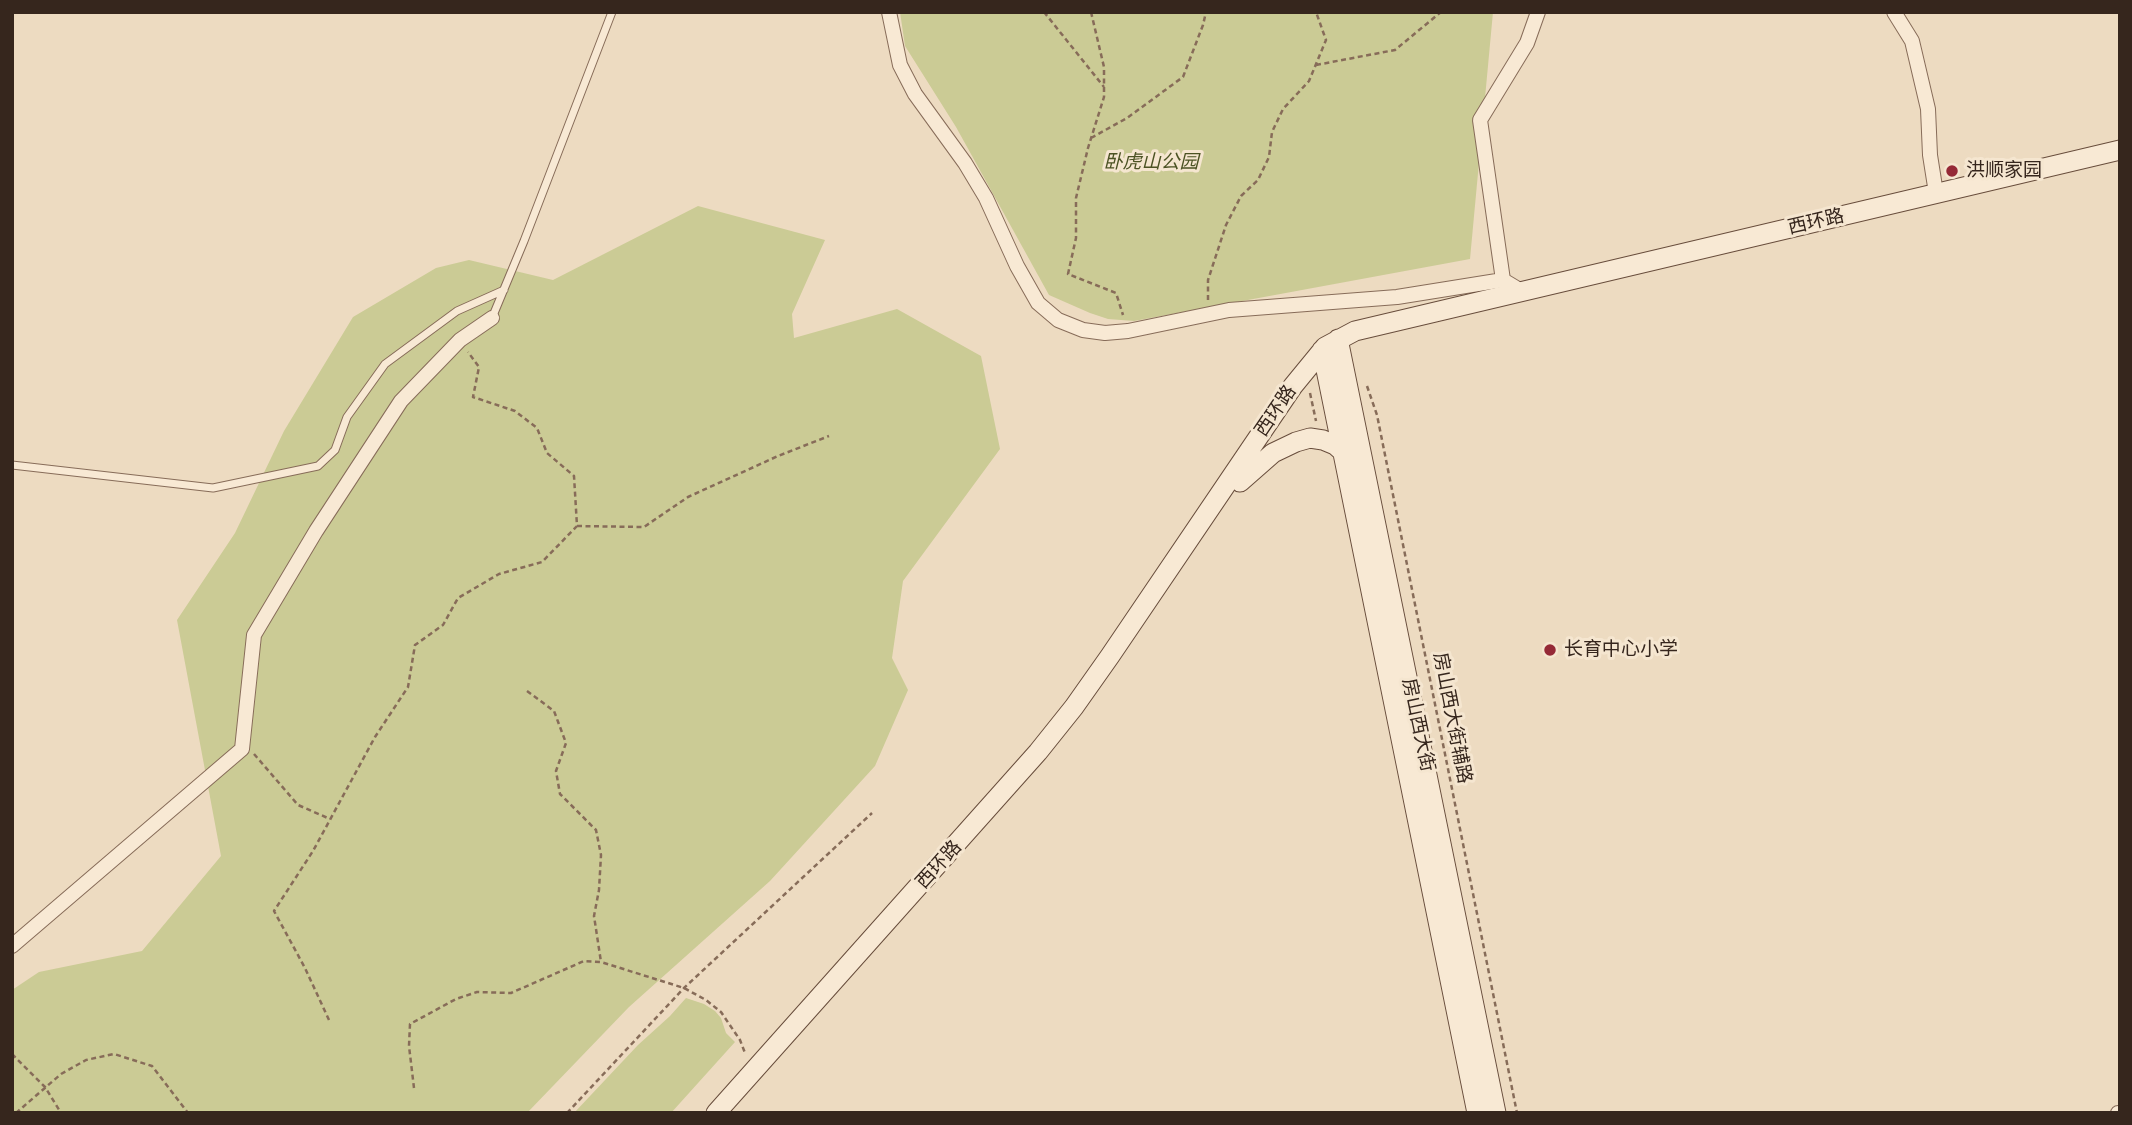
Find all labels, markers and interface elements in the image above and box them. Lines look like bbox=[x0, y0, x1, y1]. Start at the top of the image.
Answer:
park label: 卧虎山公园 bbox=[1104, 152, 1198, 174]
place label: 洪顺家园 bbox=[1966, 160, 2042, 182]
marker: 洪顺家园 bbox=[1944, 163, 1960, 179]
street label: 西环路 bbox=[1786, 204, 1846, 240]
street label: 西环路 bbox=[1251, 381, 1301, 441]
place label: 长育中心小学 bbox=[1564, 639, 1678, 661]
marker: 长育中心小学 bbox=[1542, 642, 1558, 658]
street label: 房山西大街辅路 bbox=[1428, 651, 1476, 785]
street label: 房山西大街 bbox=[1397, 676, 1439, 774]
street label: 西环路 bbox=[911, 836, 967, 894]

